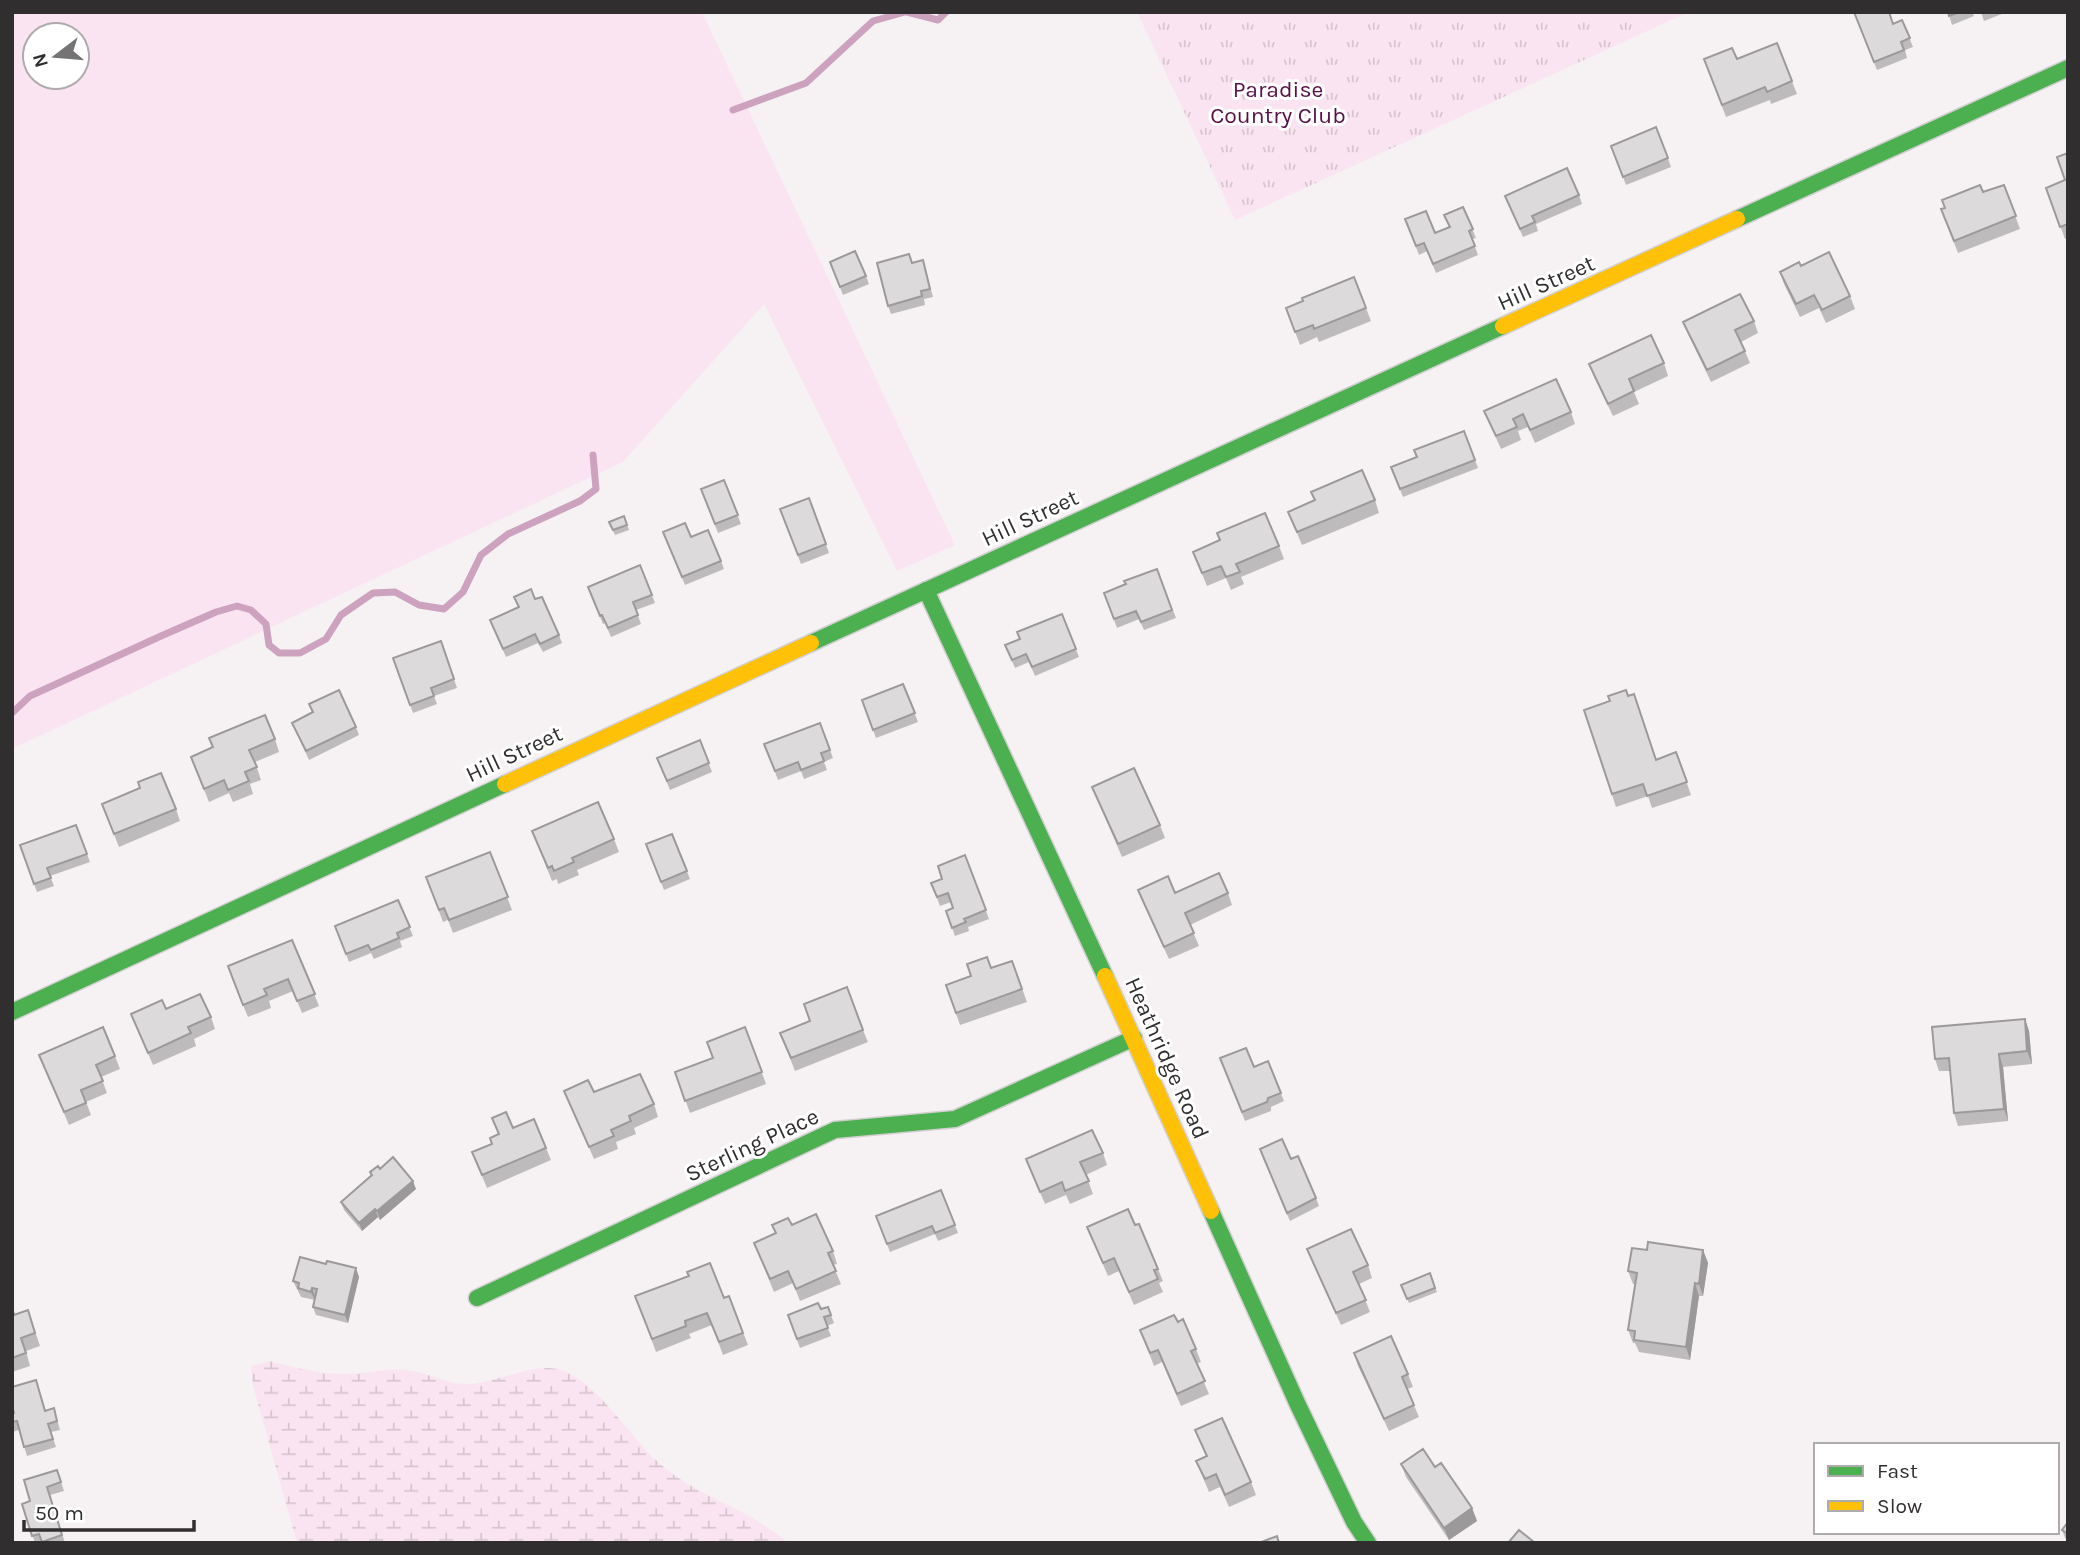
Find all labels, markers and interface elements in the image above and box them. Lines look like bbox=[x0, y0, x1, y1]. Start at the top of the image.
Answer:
north arrow bbox=[21, 21, 91, 91]
text: N bbox=[28, 51, 53, 70]
park label: Paradise Country Club bbox=[1210, 76, 1346, 129]
street label: Hill Street bbox=[1493, 249, 1599, 316]
street label: Hill Street bbox=[977, 484, 1083, 552]
street label: Hill Street bbox=[461, 720, 567, 788]
street label: Heathridge Road bbox=[1119, 973, 1215, 1143]
street label: Sterling Place bbox=[681, 1102, 823, 1188]
legend bbox=[1814, 1443, 2059, 1534]
text: Fast bbox=[1877, 1459, 1918, 1483]
scale bar bbox=[24, 1488, 194, 1532]
text: Slow bbox=[1877, 1494, 1922, 1518]
text: 50 m bbox=[35, 1501, 84, 1525]

